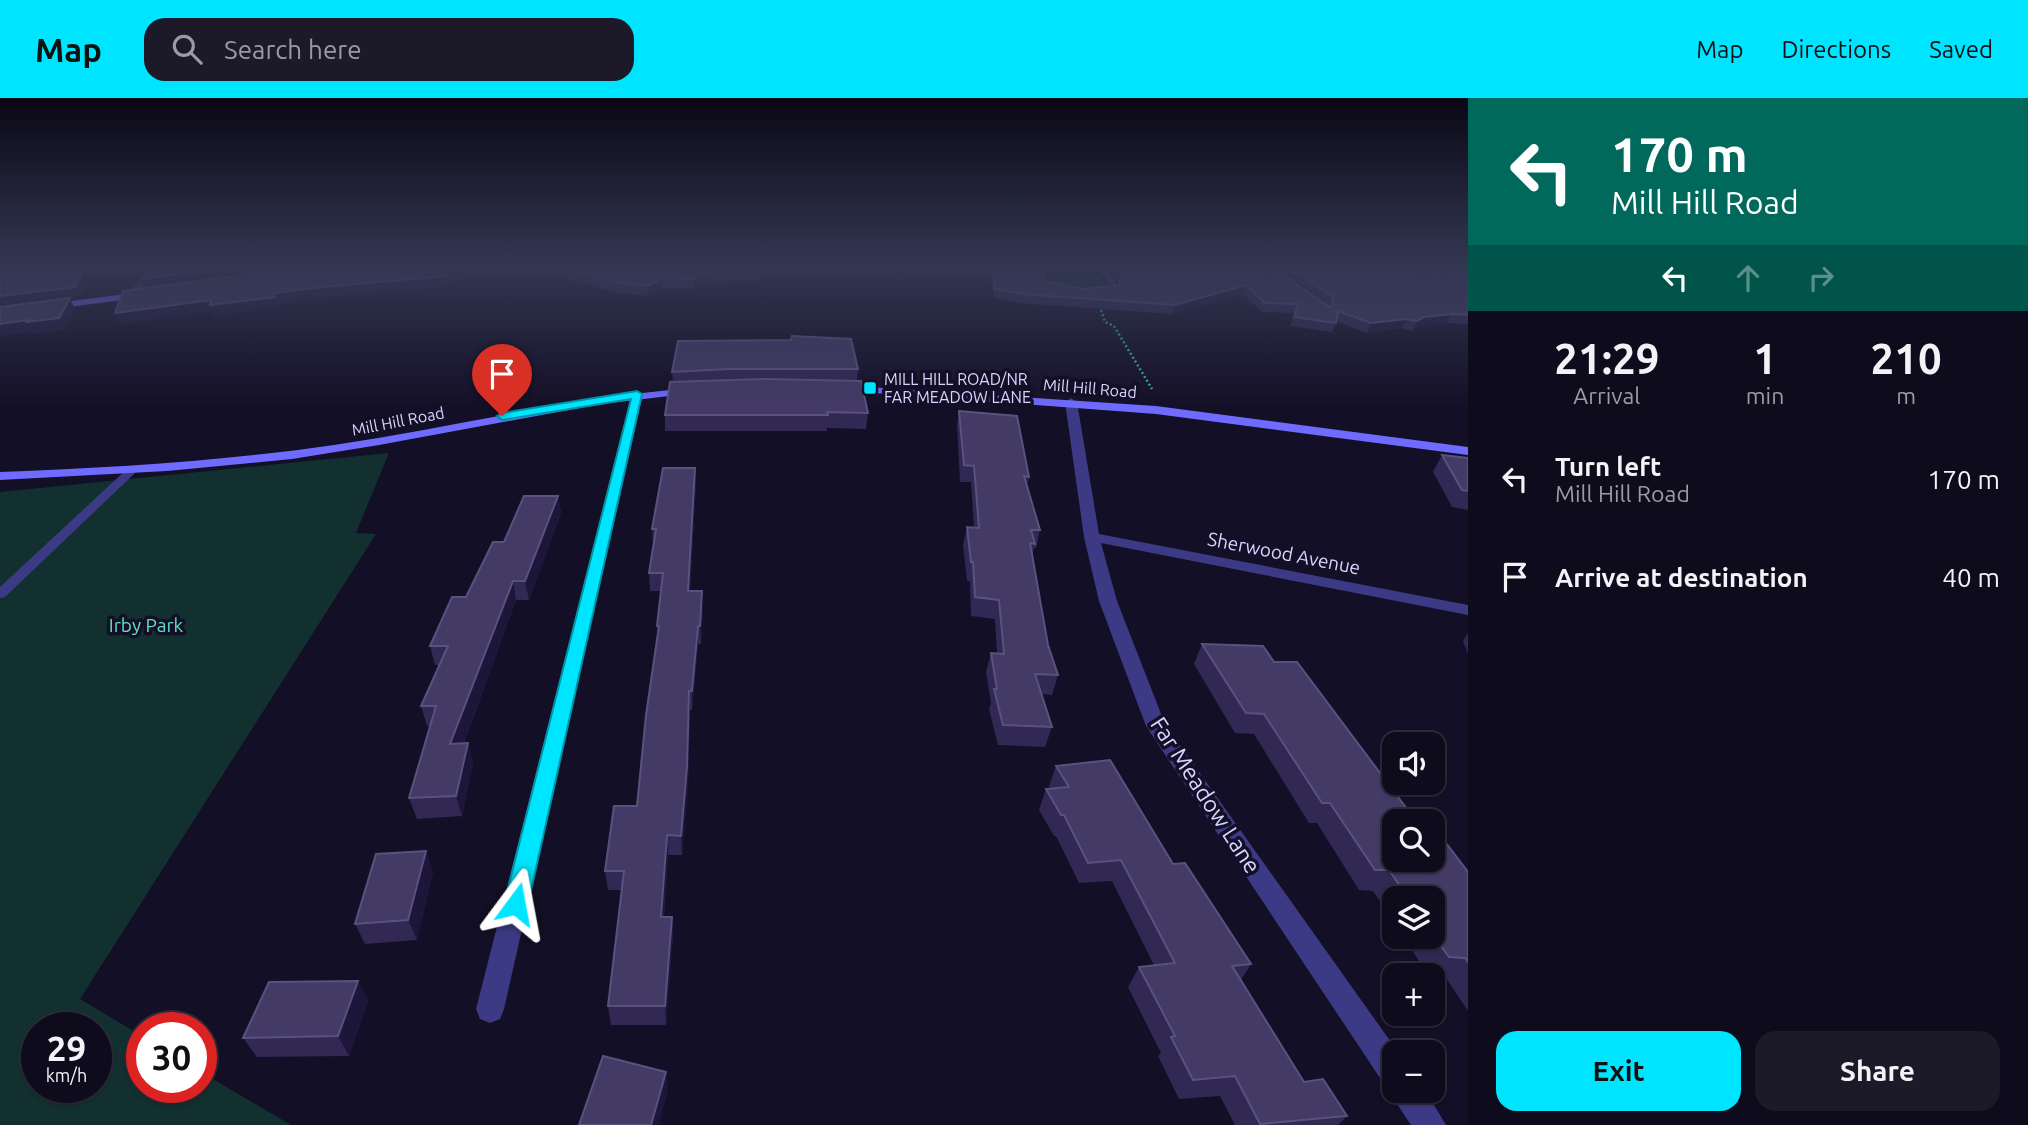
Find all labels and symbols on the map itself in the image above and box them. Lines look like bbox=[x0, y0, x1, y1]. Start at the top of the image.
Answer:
pin bbox=[472, 344, 532, 416]
place label: MILL HILL ROAD/NR FAR MEADOW LANE bbox=[884, 370, 1031, 406]
street label: Mill Hill Road bbox=[1042, 375, 1138, 401]
marker: MILL HILL ROAD/NR FAR MEADOW LANE bbox=[862, 380, 878, 396]
street label: Mill Hill Road bbox=[350, 403, 446, 439]
street label: Sherwood Avenue bbox=[1206, 527, 1362, 579]
park label: Irby Park bbox=[109, 614, 184, 636]
street label: Far Meadow Lane bbox=[1146, 712, 1266, 878]
position arrow bbox=[479, 867, 553, 941]
speed limit sign: 30 bbox=[126, 1012, 217, 1103]

